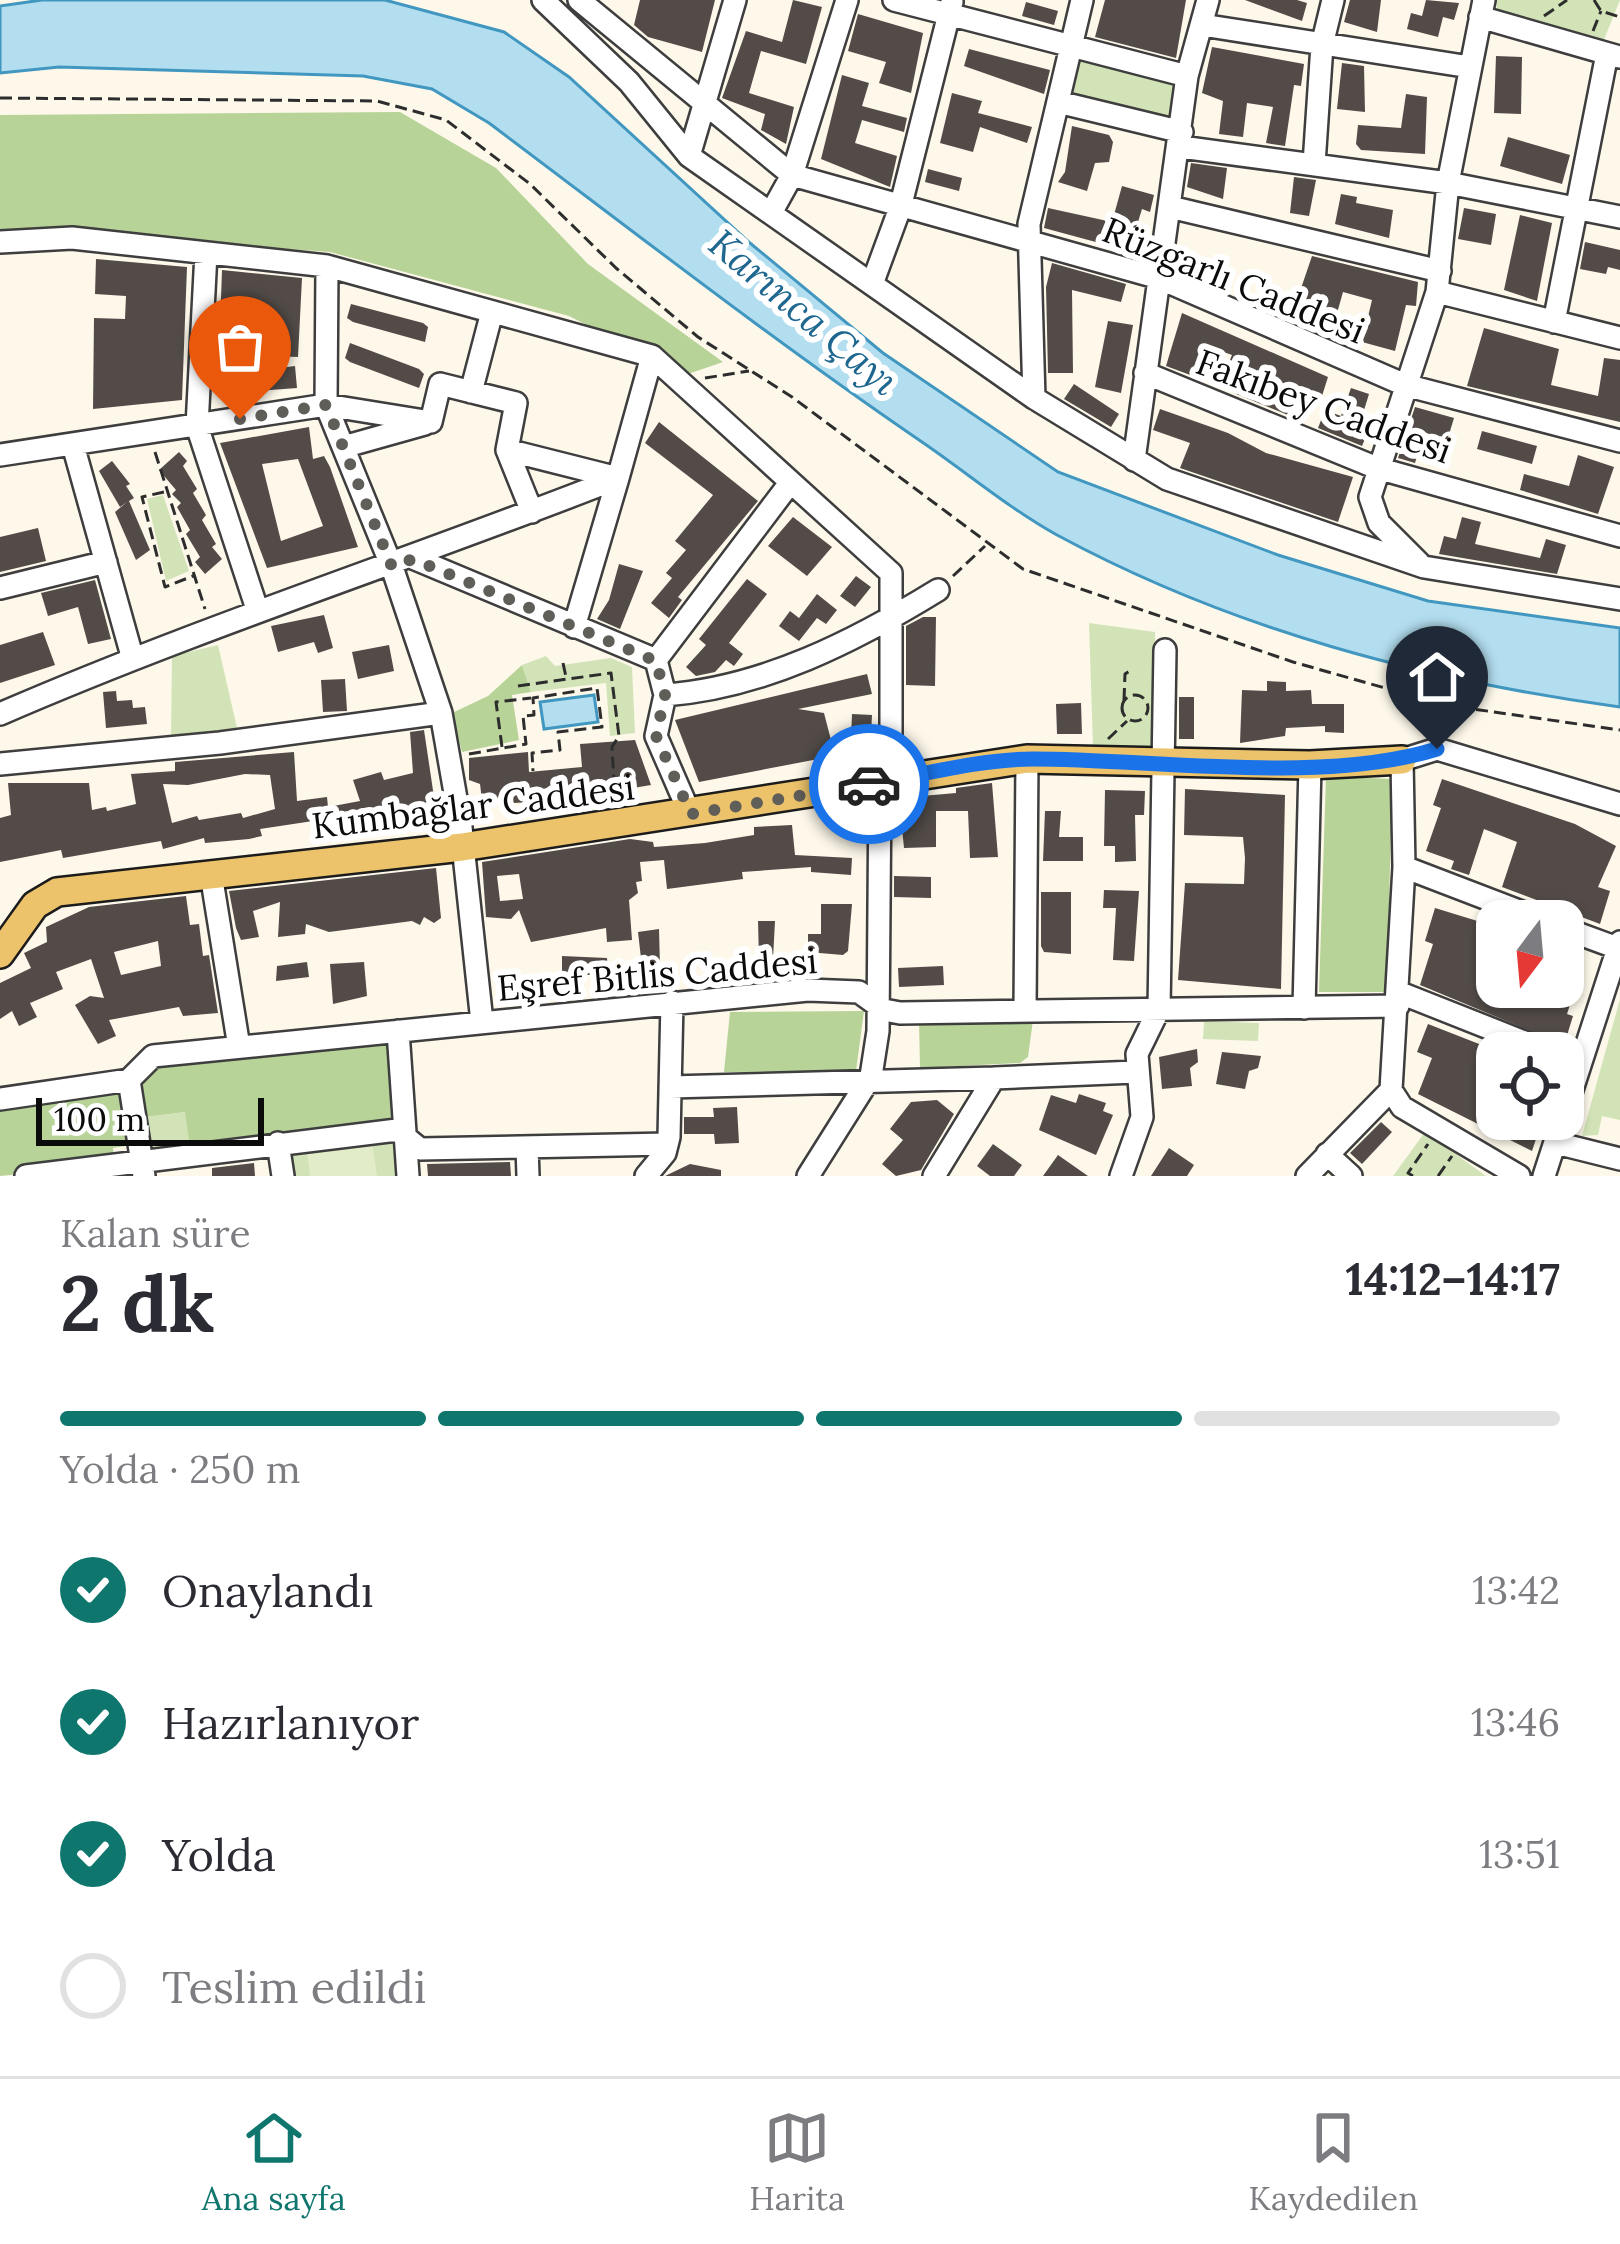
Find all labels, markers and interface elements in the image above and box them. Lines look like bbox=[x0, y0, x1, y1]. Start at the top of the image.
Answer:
street label: Rüzgarlı Caddesi bbox=[1096, 206, 1372, 354]
water label: Karınca Çayı bbox=[699, 218, 909, 406]
pin bbox=[189, 296, 291, 419]
icon: bag bbox=[207, 314, 273, 380]
street label: Fakıbey Caddesi bbox=[1190, 339, 1458, 473]
pin bbox=[1386, 626, 1488, 749]
icon: home bbox=[1404, 644, 1470, 710]
courier bbox=[809, 724, 929, 844]
icon: car bbox=[836, 751, 902, 817]
street label: Kumbağlar Caddesi bbox=[309, 763, 637, 849]
north arrow bbox=[1476, 900, 1584, 1008]
map controls bbox=[1476, 900, 1584, 1140]
street label: Eşref Bitlis Caddesi bbox=[495, 937, 819, 1011]
button: locate bbox=[1476, 1032, 1584, 1140]
scale bar bbox=[36, 1092, 264, 1145]
text: 100 m bbox=[54, 1098, 145, 1140]
text: Kalan süre bbox=[60, 1208, 251, 1258]
text: 14:12–14:17 bbox=[1345, 1250, 1560, 1307]
text: 2 dk bbox=[60, 1253, 215, 1352]
text: Yolda · 250 m bbox=[60, 1444, 301, 1494]
icon: check bbox=[60, 1557, 126, 1623]
text: Onaylandı bbox=[162, 1562, 374, 1619]
text: 13:42 bbox=[1472, 1565, 1560, 1615]
icon: check bbox=[60, 1689, 126, 1755]
text: Hazırlanıyor bbox=[162, 1694, 419, 1751]
text: 13:46 bbox=[1471, 1697, 1560, 1747]
icon: check bbox=[60, 1821, 126, 1887]
text: Yolda bbox=[162, 1826, 276, 1883]
text: 13:51 bbox=[1479, 1829, 1560, 1879]
text: Teslim edildi bbox=[162, 1958, 426, 2015]
tab: Ana sayfa bbox=[202, 2105, 346, 2219]
tab: Harita bbox=[749, 2105, 845, 2219]
tab: Kaydedilen bbox=[1249, 2105, 1418, 2219]

